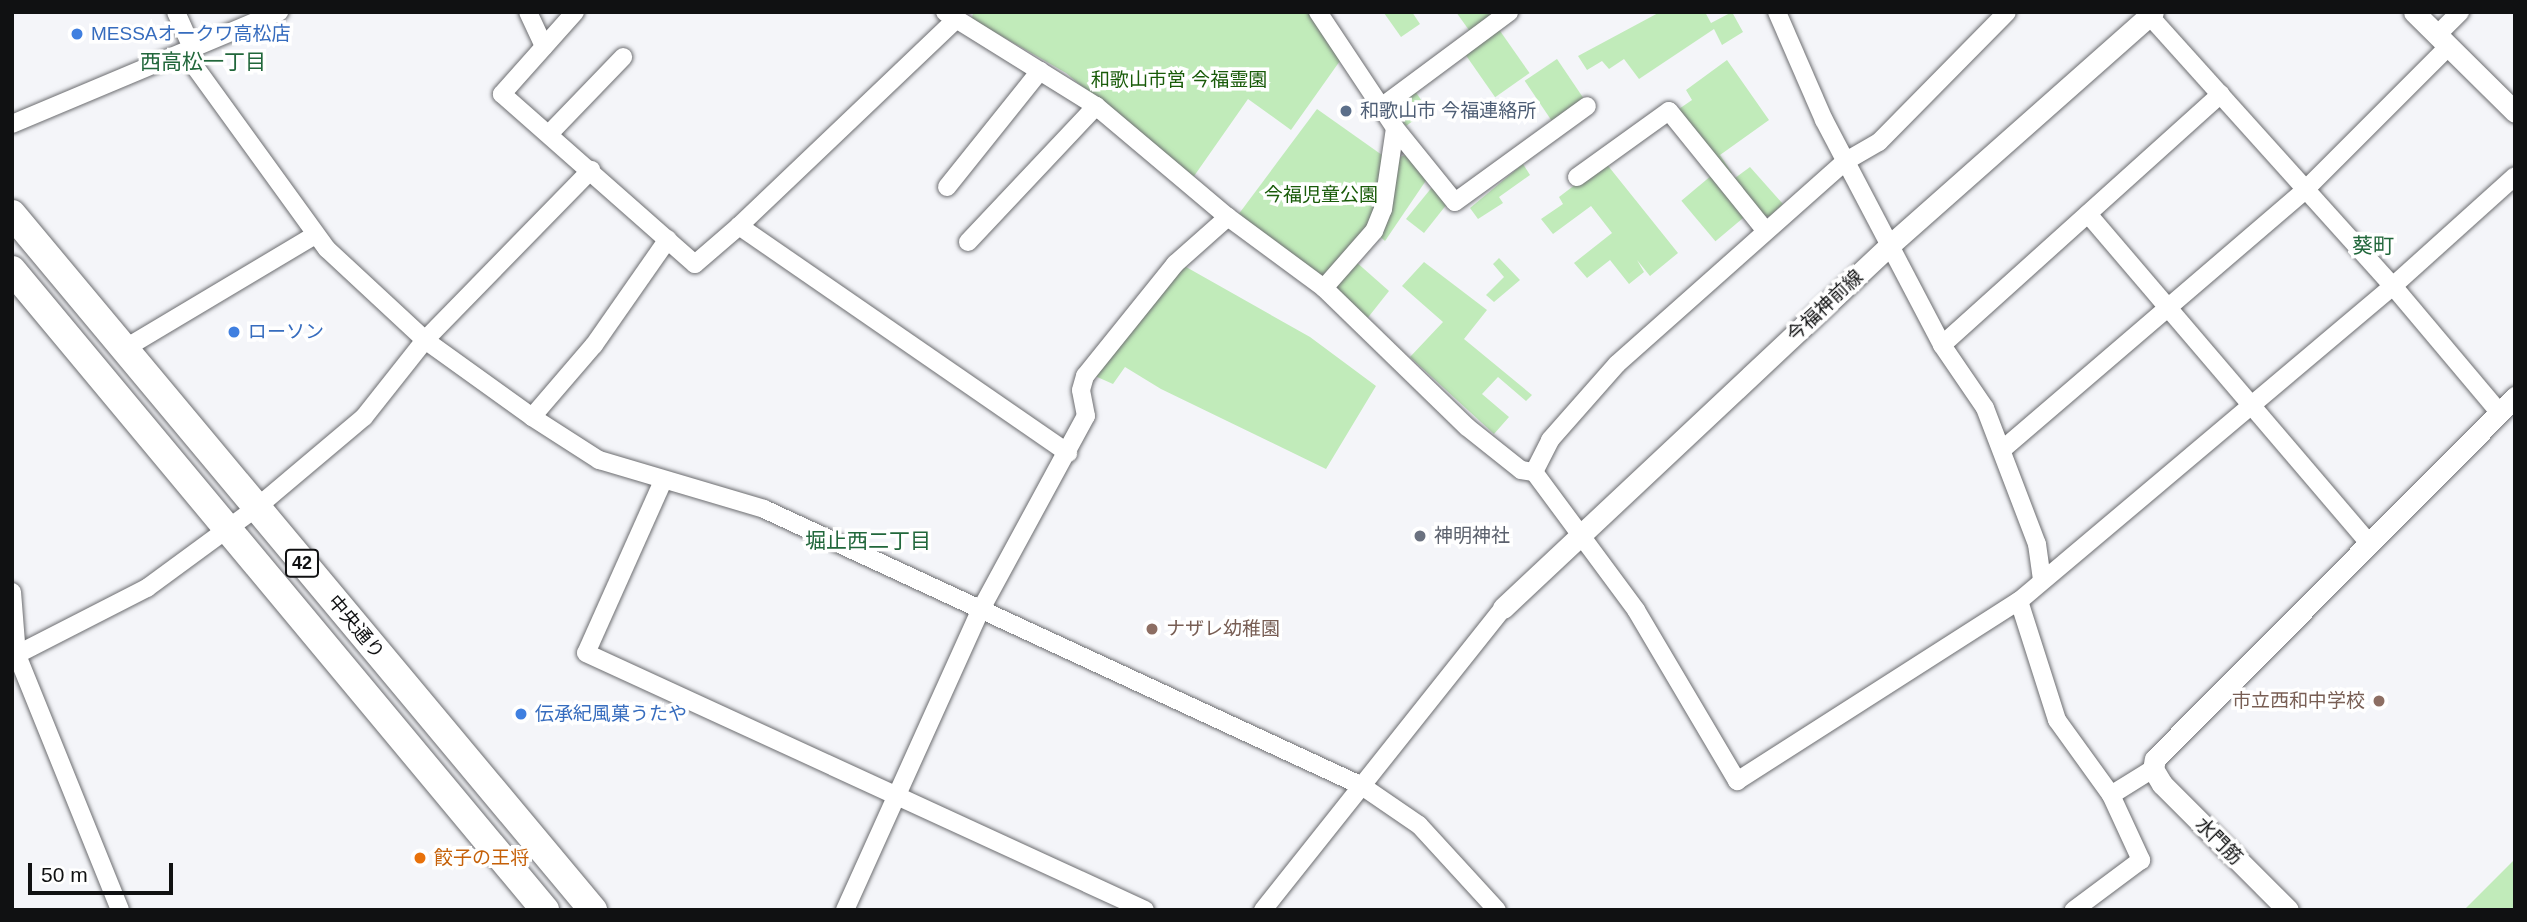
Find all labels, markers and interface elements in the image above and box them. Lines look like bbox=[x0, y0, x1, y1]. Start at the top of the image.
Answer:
place label: MESSAオークワ高松店 bbox=[91, 23, 291, 45]
marker: MESSAオークワ高松店 bbox=[69, 26, 85, 42]
district label: 西高松一丁目 bbox=[140, 49, 266, 75]
park label: 和歌山市営 今福霊園 bbox=[1091, 69, 1267, 91]
place label: 和歌山市 今福連絡所 bbox=[1360, 100, 1536, 122]
marker: 和歌山市 今福連絡所 bbox=[1338, 103, 1354, 119]
park label: 今福児童公園 bbox=[1264, 184, 1378, 206]
district label: 葵町 bbox=[2352, 233, 2394, 259]
street label: 今福神前線 bbox=[1782, 265, 1868, 347]
place label: ローソン bbox=[248, 321, 324, 343]
marker: ローソン bbox=[226, 324, 242, 340]
place label: 神明神社 bbox=[1434, 525, 1510, 547]
district label: 堀止西二丁目 bbox=[805, 528, 931, 554]
marker: 神明神社 bbox=[1412, 528, 1428, 544]
road number: 42 bbox=[284, 548, 320, 578]
street label: 中央通り bbox=[323, 591, 389, 663]
place label: ナザレ幼稚園 bbox=[1166, 618, 1280, 640]
marker: ナザレ幼稚園 bbox=[1144, 621, 1160, 637]
place label: 市立西和中学校 bbox=[2232, 690, 2365, 712]
marker: 市立西和中学校 bbox=[2371, 693, 2387, 709]
place label: 伝承紀風菓うたや bbox=[535, 703, 687, 725]
marker: 伝承紀風菓うたや bbox=[513, 706, 529, 722]
street label: 水門筋 bbox=[2191, 813, 2247, 869]
place label: 餃子の王将 bbox=[434, 847, 529, 869]
scale bar bbox=[32, 848, 177, 892]
marker: 餃子の王将 bbox=[412, 850, 428, 866]
text: 50 m bbox=[41, 863, 88, 886]

